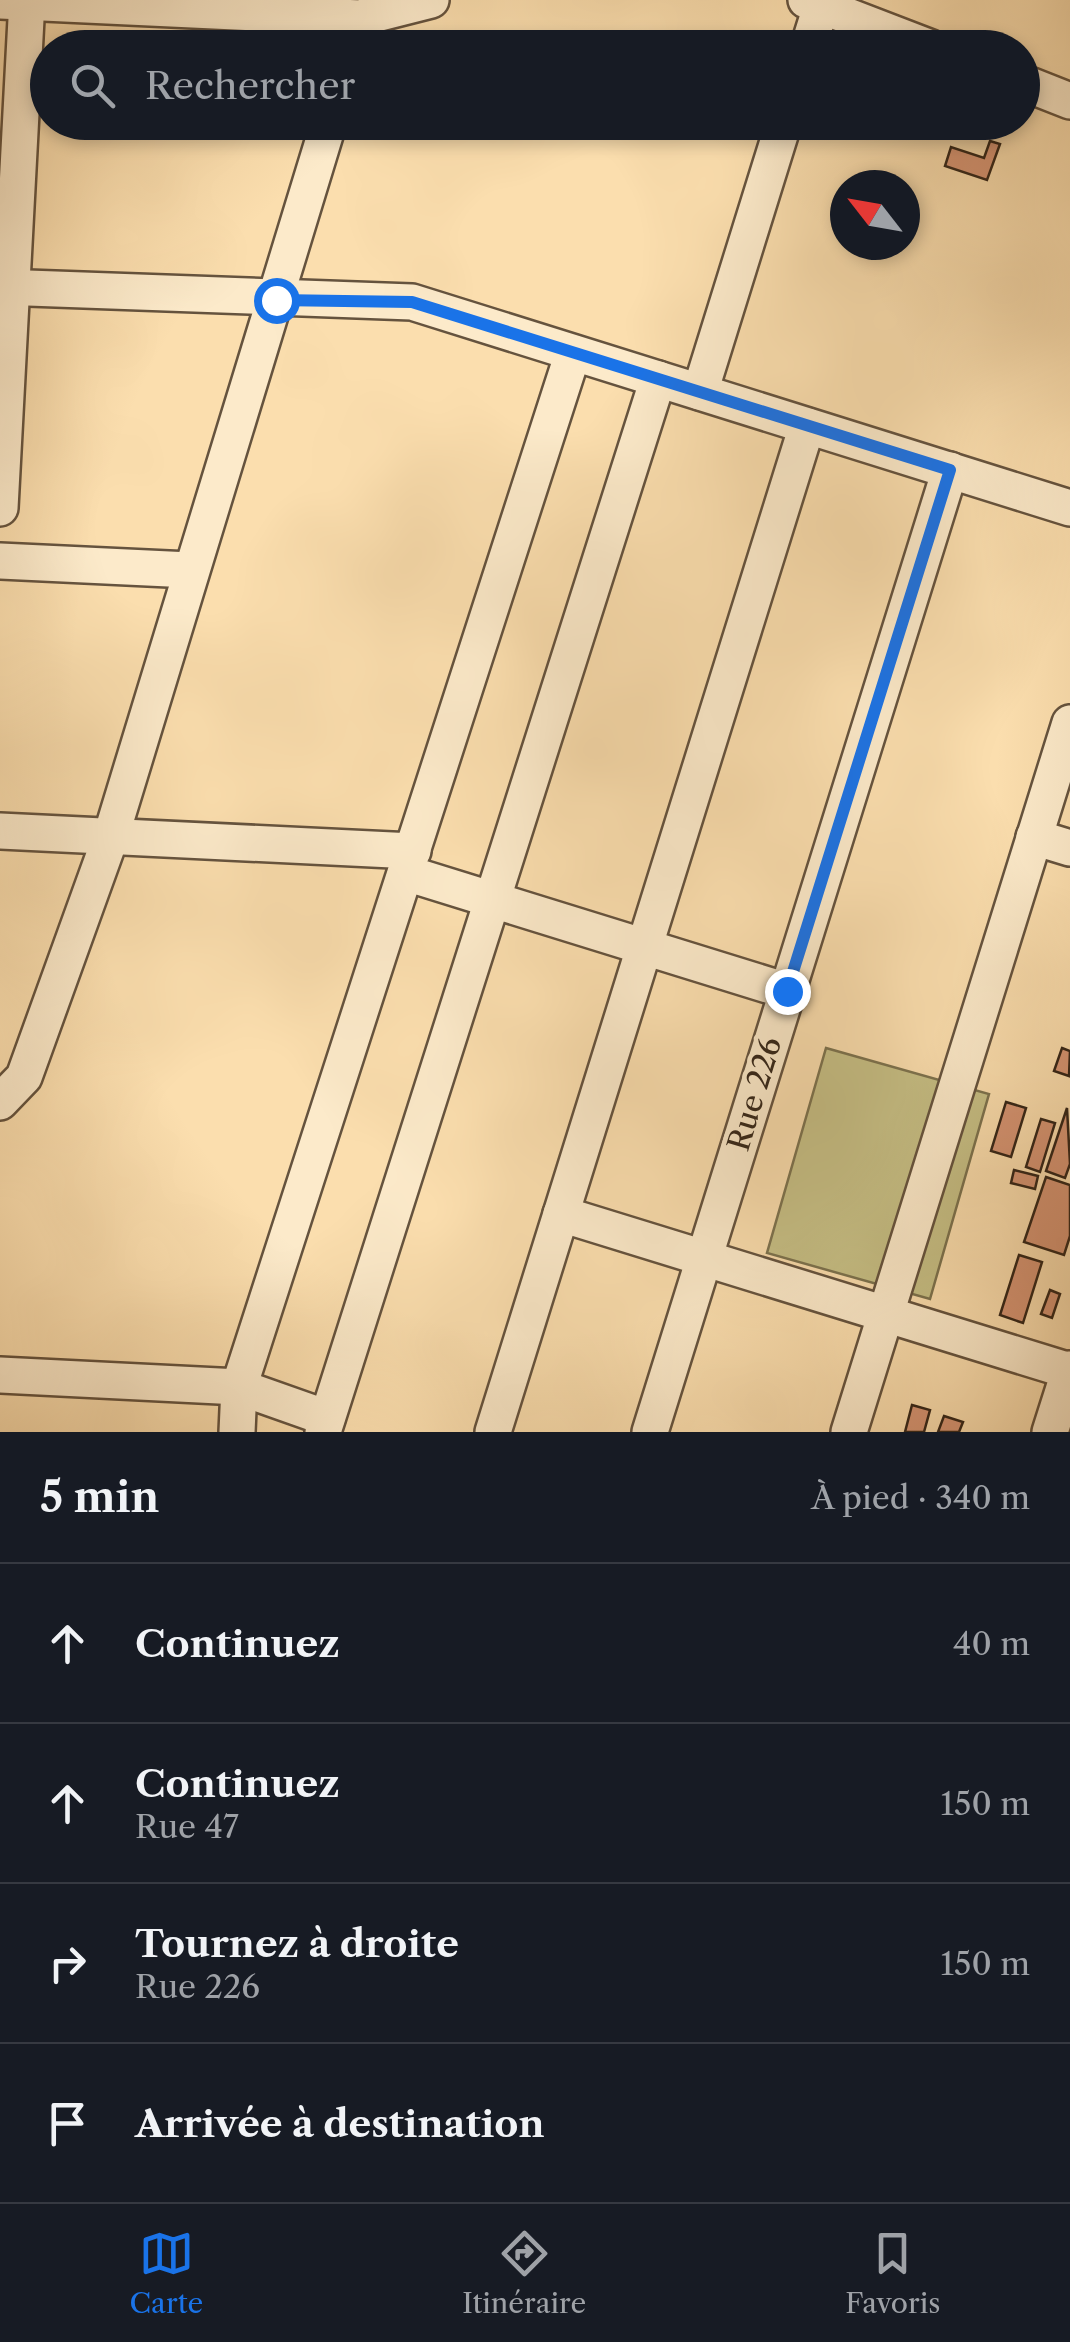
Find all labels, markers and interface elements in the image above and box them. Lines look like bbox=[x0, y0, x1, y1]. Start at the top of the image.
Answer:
search box bbox=[30, 30, 1040, 140]
icon: search bbox=[65, 58, 120, 113]
text: Rechercher bbox=[145, 62, 355, 109]
north arrow bbox=[830, 170, 920, 260]
route start bbox=[254, 278, 300, 324]
route end bbox=[765, 969, 811, 1015]
street label: Rue 226 bbox=[720, 1032, 789, 1155]
text: 5 min bbox=[40, 1471, 159, 1523]
text: À pied · 340 m bbox=[811, 1478, 1030, 1517]
icon: ahead bbox=[40, 1616, 95, 1671]
text: Continuez bbox=[135, 1620, 340, 1667]
text: 40 m bbox=[953, 1624, 1030, 1663]
text: Continuez bbox=[135, 1760, 340, 1807]
icon: ahead bbox=[40, 1776, 95, 1831]
text: 150 m bbox=[941, 1784, 1030, 1823]
text: Rue 47 bbox=[135, 1807, 239, 1846]
text: Tournez à droite bbox=[135, 1920, 459, 1967]
icon: right bbox=[40, 1936, 95, 1991]
text: 150 m bbox=[941, 1944, 1030, 1983]
text: Rue 226 bbox=[135, 1967, 260, 2006]
icon: arrive bbox=[40, 2096, 95, 2151]
text: Arrivée à destination bbox=[135, 2100, 545, 2147]
tab: Carte bbox=[130, 2226, 203, 2320]
tab: Itinéraire bbox=[462, 2226, 586, 2320]
tab: Favoris bbox=[845, 2226, 940, 2320]

